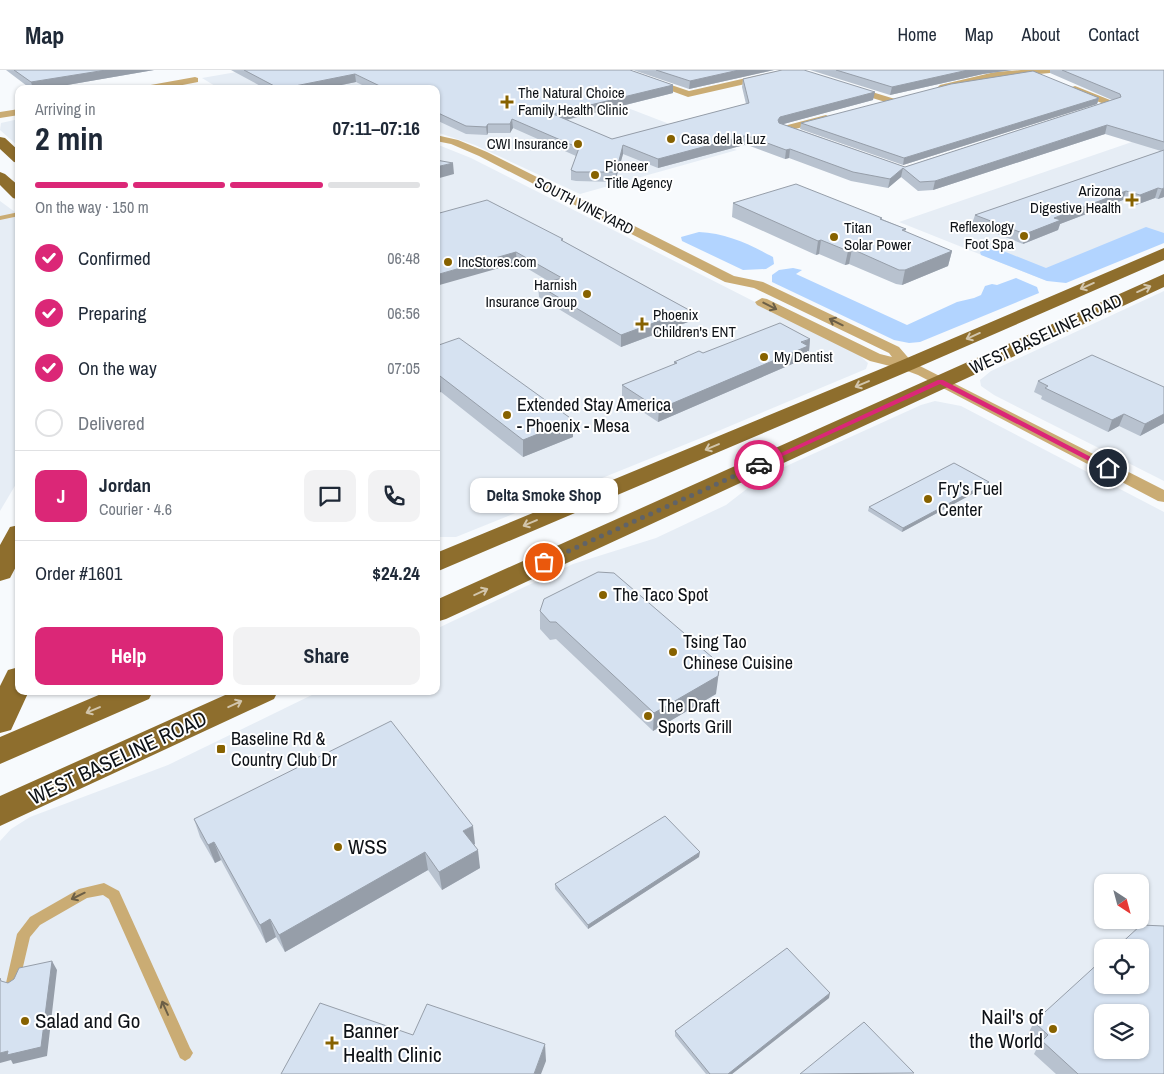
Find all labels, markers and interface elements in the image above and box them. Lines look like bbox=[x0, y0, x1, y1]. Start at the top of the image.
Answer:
text: Map bbox=[25, 19, 64, 51]
text: Home bbox=[897, 22, 937, 47]
text: Map bbox=[965, 22, 994, 47]
text: About bbox=[1022, 22, 1060, 47]
text: Contact bbox=[1088, 22, 1139, 47]
place label: The Natural Choice Family Health Clinic bbox=[518, 82, 628, 120]
marker: The Natural Choice Family Health Clinic bbox=[500, 95, 514, 109]
text: Arriving in bbox=[35, 98, 96, 120]
text: 07:11–07:16 bbox=[333, 115, 420, 141]
text: 2 min bbox=[35, 117, 104, 160]
place label: Casa del la Luz bbox=[681, 128, 766, 149]
place label: CWI Insurance bbox=[487, 133, 568, 154]
marker: Casa del la Luz bbox=[665, 133, 677, 145]
marker: CWI Insurance bbox=[572, 138, 584, 150]
place label: Pioneer Title Agency bbox=[605, 155, 673, 193]
marker: Pioneer Title Agency bbox=[589, 169, 601, 181]
street label: SOUTH VINEYARD bbox=[531, 172, 637, 240]
place label: Arizona Digestive Health bbox=[1030, 180, 1121, 218]
marker: Arizona Digestive Health bbox=[1125, 193, 1139, 207]
text: On the way · 150 m bbox=[35, 196, 149, 218]
place label: Reflexology Foot Spa bbox=[950, 216, 1015, 254]
place label: Titan Solar Power bbox=[844, 217, 911, 255]
marker: Reflexology Foot Spa bbox=[1018, 230, 1030, 242]
marker: Titan Solar Power bbox=[828, 231, 840, 243]
icon: check bbox=[35, 244, 63, 272]
text: Confirmed bbox=[78, 245, 151, 271]
text: 06:48 bbox=[387, 247, 420, 269]
place label: IncStores.com bbox=[458, 251, 537, 272]
marker: IncStores.com bbox=[442, 256, 454, 268]
place label: Harnish Insurance Group bbox=[485, 274, 577, 312]
one-way arrow bbox=[1080, 282, 1095, 292]
one-way arrow bbox=[1136, 283, 1151, 293]
street label: WEST BASELINE ROAD bbox=[966, 287, 1126, 380]
marker: Harnish Insurance Group bbox=[581, 288, 593, 300]
icon: check bbox=[35, 299, 63, 327]
text: Preparing bbox=[78, 300, 146, 326]
one-way arrow bbox=[762, 301, 777, 311]
text: 06:56 bbox=[387, 302, 420, 324]
place label: Phoenix Children's ENT bbox=[653, 304, 736, 342]
marker: Phoenix Children's ENT bbox=[635, 317, 649, 331]
one-way arrow bbox=[829, 317, 844, 326]
one-way arrow bbox=[966, 331, 981, 341]
place label: My Dentist bbox=[774, 346, 833, 367]
marker: My Dentist bbox=[758, 351, 770, 363]
icon: check bbox=[35, 354, 63, 382]
text: On the way bbox=[78, 355, 157, 381]
text: 07:05 bbox=[387, 357, 420, 379]
one-way arrow bbox=[855, 379, 870, 389]
place label: Extended Stay America - Phoenix - Mesa bbox=[517, 392, 671, 438]
marker: Extended Stay America - Phoenix - Mesa bbox=[501, 409, 513, 421]
text: Delivered bbox=[78, 410, 145, 436]
courier bbox=[734, 440, 784, 490]
one-way arrow bbox=[705, 443, 720, 452]
pin bbox=[1087, 447, 1129, 489]
icon: car bbox=[745, 451, 773, 479]
icon: home bbox=[1094, 454, 1122, 482]
button: chat bbox=[304, 470, 356, 522]
button: phone bbox=[368, 470, 420, 522]
text: Jordan bbox=[99, 472, 151, 498]
place label: Fry's Fuel Center bbox=[938, 476, 1002, 522]
callout: Delta Smoke Shop bbox=[470, 477, 618, 512]
text: J bbox=[57, 483, 65, 509]
text: Delta Smoke Shop bbox=[486, 484, 602, 506]
marker: Fry's Fuel Center bbox=[922, 493, 934, 505]
text: Courier · 4.6 bbox=[99, 498, 172, 520]
one-way arrow bbox=[523, 519, 538, 529]
pin bbox=[523, 541, 565, 583]
icon: bag bbox=[530, 548, 558, 576]
text: Order #1601 bbox=[35, 560, 122, 586]
text: $24.24 bbox=[372, 560, 420, 586]
place label: The Taco Spot bbox=[613, 582, 708, 607]
one-way arrow bbox=[473, 586, 488, 596]
marker: The Taco Spot bbox=[597, 589, 609, 601]
button: Help bbox=[35, 627, 223, 685]
button: Share bbox=[233, 627, 420, 685]
place label: Tsing Tao Chinese Cuisine bbox=[683, 629, 793, 675]
marker: Tsing Tao Chinese Cuisine bbox=[667, 646, 679, 658]
place label: The Draft Sports Grill bbox=[658, 693, 732, 739]
one-way arrow bbox=[227, 698, 242, 708]
street label: WEST BASELINE ROAD bbox=[24, 704, 211, 811]
one-way arrow bbox=[86, 706, 101, 716]
marker: The Draft Sports Grill bbox=[642, 710, 654, 722]
place label: Baseline Rd & Country Club Dr bbox=[231, 726, 337, 772]
marker: Baseline Rd & Country Club Dr bbox=[215, 743, 227, 755]
place label: WSS bbox=[348, 832, 387, 861]
marker: WSS bbox=[332, 841, 344, 853]
north arrow bbox=[1094, 874, 1149, 929]
map controls bbox=[1094, 874, 1149, 1059]
one-way arrow bbox=[71, 892, 86, 902]
button: locate bbox=[1094, 939, 1149, 994]
one-way arrow bbox=[160, 1001, 169, 1016]
place label: Nail's of the World bbox=[970, 1002, 1043, 1055]
button: layers bbox=[1094, 1004, 1149, 1059]
place label: Salad and Go bbox=[35, 1006, 140, 1035]
marker: Salad and Go bbox=[19, 1015, 31, 1027]
place label: Banner Health Clinic bbox=[343, 1016, 442, 1069]
marker: Nail's of the World bbox=[1047, 1023, 1059, 1035]
marker: Banner Health Clinic bbox=[325, 1036, 339, 1050]

